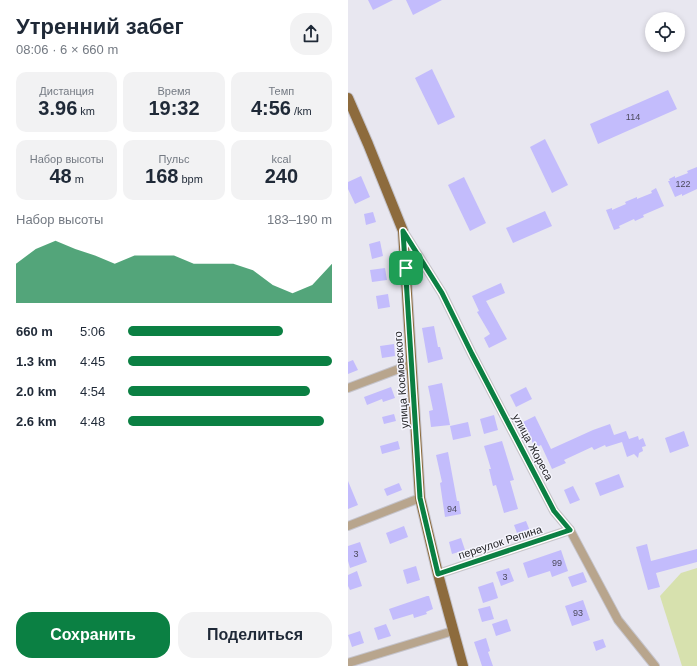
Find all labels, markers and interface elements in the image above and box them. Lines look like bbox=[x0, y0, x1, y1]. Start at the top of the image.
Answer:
map controls bbox=[645, 12, 685, 52]
button: locate bbox=[645, 12, 685, 52]
button: share bbox=[290, 13, 332, 55]
text: Утренний забег bbox=[16, 14, 184, 39]
text: 08:06 · 6 × 660 m bbox=[16, 42, 118, 57]
text: Дистанция bbox=[39, 85, 94, 97]
text: Время bbox=[157, 85, 191, 97]
text: Темп bbox=[268, 85, 294, 97]
text: 3.96 bbox=[38, 97, 77, 119]
text: 19:32 bbox=[148, 97, 200, 119]
text: 4:56 bbox=[251, 97, 291, 119]
text: km bbox=[77, 105, 95, 117]
text: /km bbox=[291, 105, 312, 117]
house number: 114 bbox=[626, 112, 640, 122]
text: Набор высоты bbox=[30, 153, 104, 165]
text: Пульс bbox=[159, 153, 189, 165]
text: kcal bbox=[272, 153, 291, 165]
text: 48 bbox=[49, 165, 72, 187]
text: 168 bbox=[145, 165, 178, 187]
text: 240 bbox=[265, 165, 298, 187]
text: m bbox=[72, 173, 84, 185]
text: bpm bbox=[178, 173, 203, 185]
house number: 122 bbox=[675, 179, 691, 189]
text: Набор высоты bbox=[16, 212, 103, 227]
text: 183–190 m bbox=[267, 212, 332, 227]
pin bbox=[389, 251, 423, 285]
icon: arrive bbox=[395, 257, 417, 279]
text: 660 m bbox=[16, 324, 53, 339]
text: 5:06 bbox=[80, 324, 105, 339]
street label: улица Космовского bbox=[392, 331, 410, 429]
text: 1.3 km bbox=[16, 354, 56, 369]
text: 4:45 bbox=[80, 354, 105, 369]
text: 2.0 km bbox=[16, 384, 56, 399]
text: 4:54 bbox=[80, 384, 105, 399]
street label: улица Жореса bbox=[510, 412, 556, 483]
text: 2.6 km bbox=[16, 414, 56, 429]
text: 4:48 bbox=[80, 414, 105, 429]
house number: 94 bbox=[447, 504, 457, 514]
street label: переулок Репина bbox=[457, 523, 544, 561]
house number: 3 bbox=[353, 549, 359, 559]
house number: 99 bbox=[552, 558, 562, 568]
house number: 3 bbox=[502, 572, 508, 582]
house number: 93 bbox=[573, 608, 583, 618]
button: Сохранить bbox=[16, 612, 170, 658]
button: Поделиться bbox=[178, 612, 332, 658]

